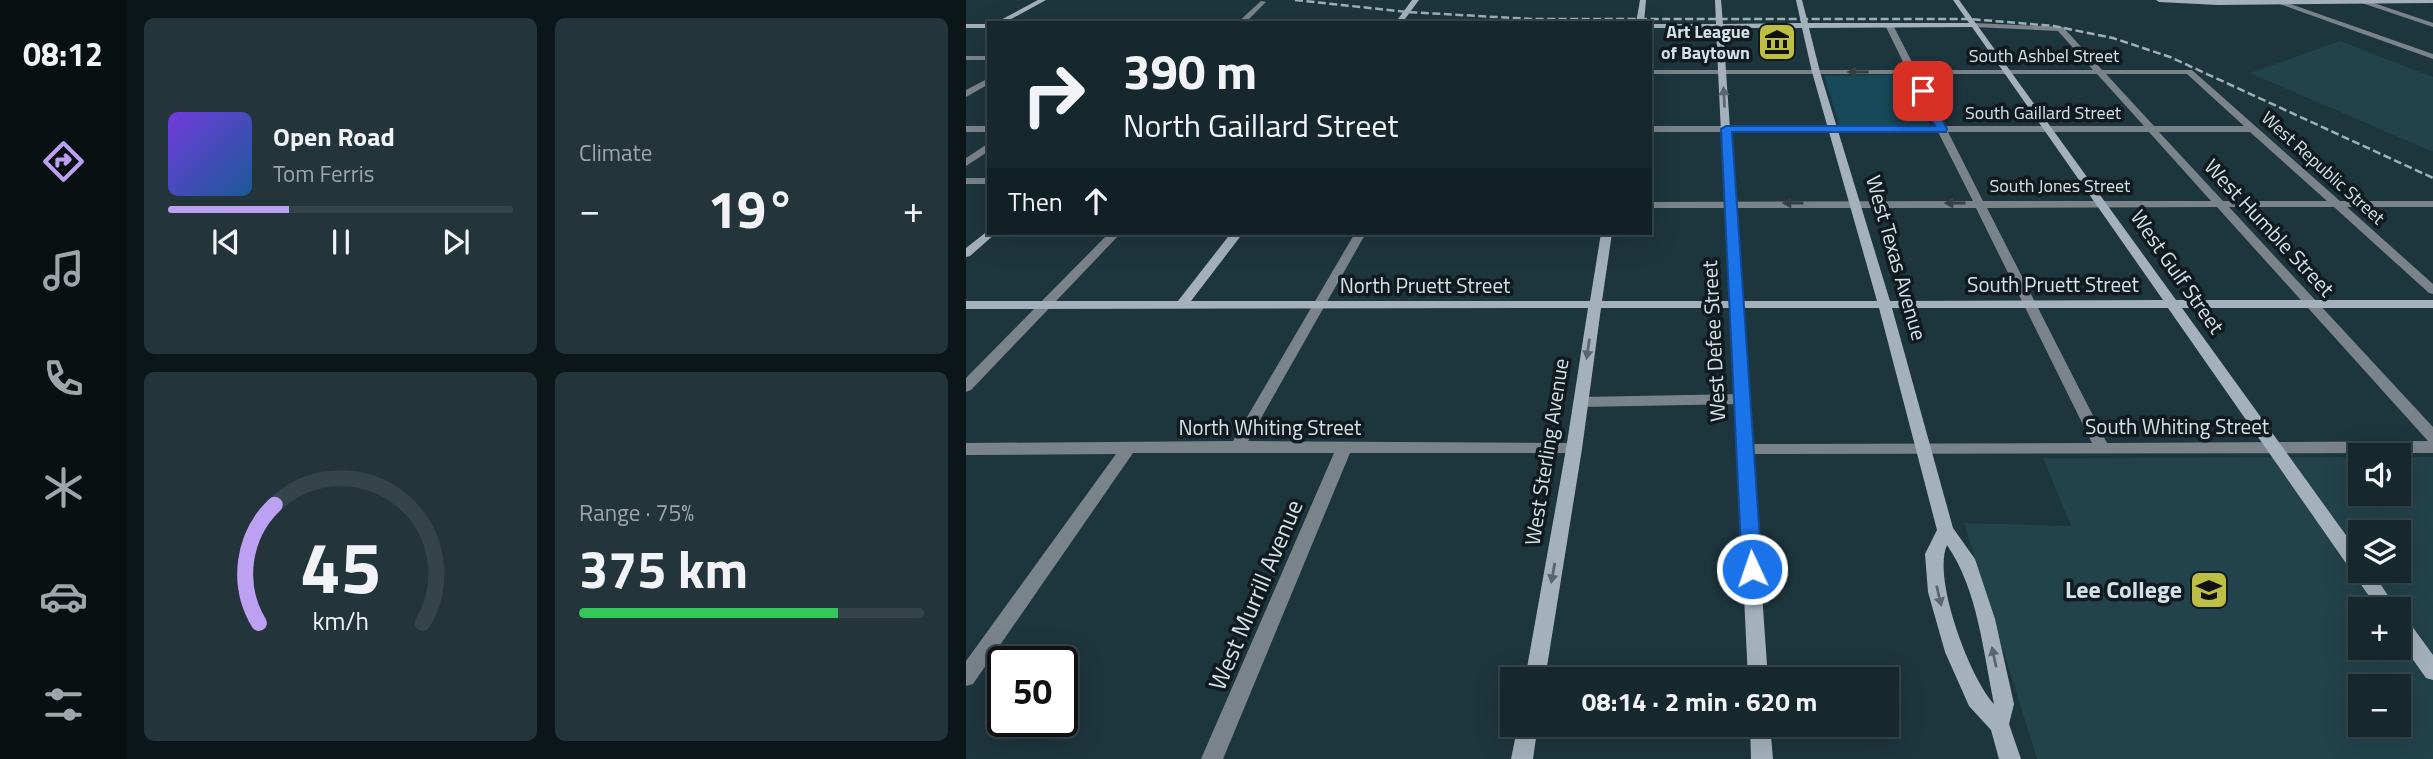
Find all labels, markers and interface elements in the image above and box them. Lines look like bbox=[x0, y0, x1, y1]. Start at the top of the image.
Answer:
place label: Art League of Baytown bbox=[1661, 18, 1750, 66]
museum icon: Art League of Baytown bbox=[1756, 21, 1798, 63]
text: 08:12 bbox=[23, 30, 103, 78]
text: 390 m bbox=[1123, 33, 1257, 108]
street label: South Ashbel Street bbox=[1969, 42, 2120, 69]
icon: right bbox=[1008, 49, 1099, 140]
pin bbox=[1893, 61, 1953, 121]
one-way arrow bbox=[1847, 66, 1869, 78]
icon: arrive bbox=[1904, 72, 1942, 110]
one-way arrow bbox=[1719, 86, 1730, 108]
street label: South Gaillard Street bbox=[1965, 99, 2122, 126]
text: North Gaillard Street bbox=[1123, 101, 1399, 149]
street label: West Republic Street bbox=[2256, 105, 2392, 231]
text: Open Road bbox=[273, 117, 395, 156]
text: Climate bbox=[579, 135, 652, 170]
icon: directions bbox=[39, 137, 88, 186]
street label: West Humble Street bbox=[2197, 151, 2343, 304]
text: Tom Ferris bbox=[273, 156, 374, 191]
text: 19° bbox=[708, 169, 795, 248]
street label: West Texas Avenue bbox=[1858, 172, 1936, 344]
street label: South Jones Street bbox=[1990, 172, 2131, 199]
text: − bbox=[579, 180, 600, 238]
text: + bbox=[903, 180, 924, 238]
text: Then bbox=[1008, 182, 1063, 221]
icon: ahead bbox=[1077, 182, 1115, 220]
one-way arrow bbox=[1782, 197, 1804, 209]
one-way arrow bbox=[1944, 197, 1966, 209]
street label: West Gulf Street bbox=[2123, 203, 2233, 341]
icon: previous bbox=[207, 223, 245, 261]
icon: pause bbox=[322, 223, 360, 261]
icon: next bbox=[437, 223, 475, 261]
icon: music bbox=[39, 246, 88, 295]
street label: West Defee Street bbox=[1693, 259, 1733, 422]
street label: South Pruett Street bbox=[1967, 268, 2140, 300]
street label: North Pruett Street bbox=[1340, 269, 1511, 301]
one-way arrow bbox=[1582, 338, 1593, 360]
icon: phone bbox=[39, 354, 88, 403]
street label: West Sterling Avenue bbox=[1515, 356, 1577, 548]
street label: South Whiting Street bbox=[2085, 410, 2270, 442]
street label: North Whiting Street bbox=[1179, 411, 1362, 443]
map controls bbox=[2348, 443, 2411, 737]
button: sound bbox=[2348, 443, 2411, 506]
icon: climate bbox=[39, 463, 88, 512]
street label: West Murrill Avenue bbox=[1199, 494, 1312, 696]
text: Range · 75% bbox=[579, 495, 694, 530]
text: 45 bbox=[300, 511, 381, 621]
button: layers bbox=[2348, 520, 2411, 583]
text: 375 km bbox=[579, 529, 748, 608]
position arrow bbox=[1715, 532, 1789, 606]
one-way arrow bbox=[1547, 562, 1558, 584]
school or university icon: Lee College bbox=[2188, 569, 2230, 611]
place label: Lee College bbox=[2065, 571, 2182, 607]
icon: car bbox=[39, 572, 88, 621]
one-way arrow bbox=[1934, 585, 1945, 607]
button: + bbox=[2348, 597, 2411, 660]
text: km/h bbox=[312, 601, 369, 639]
speed limit sign: 50 bbox=[987, 646, 1078, 737]
one-way arrow bbox=[1988, 646, 1999, 668]
button: − bbox=[2348, 674, 2411, 737]
icon: filters bbox=[39, 680, 88, 729]
text: 08:14 · 2 min · 620 m bbox=[1582, 682, 1817, 721]

